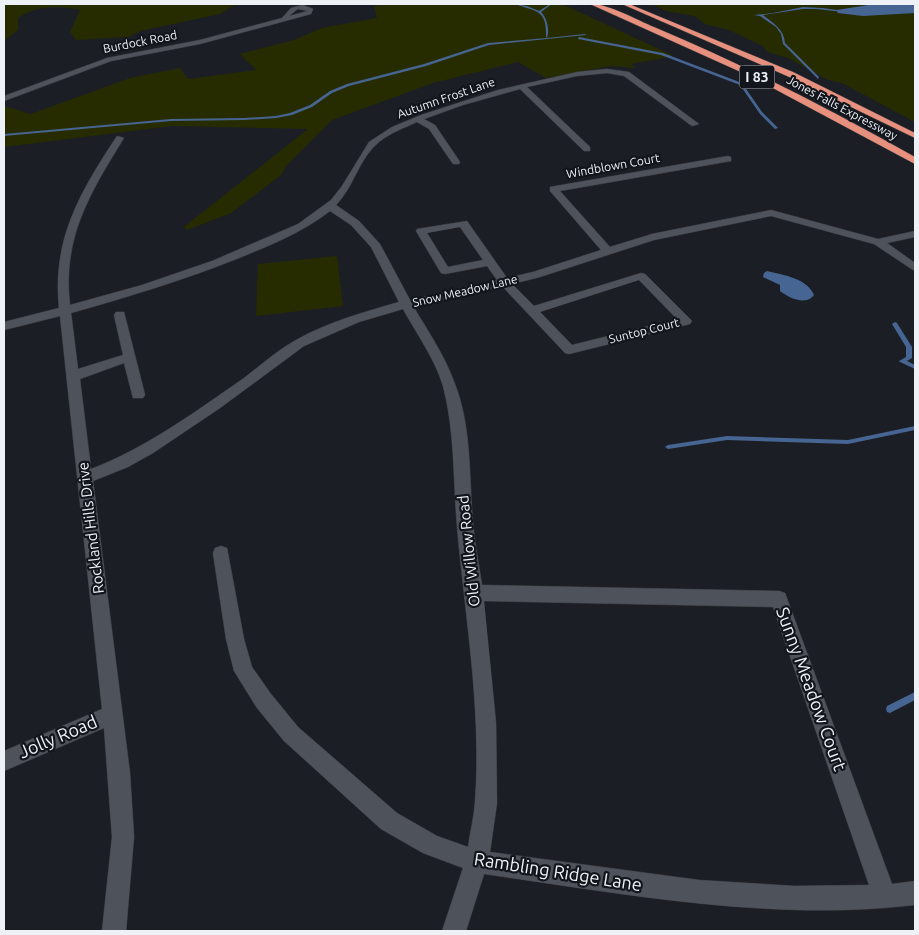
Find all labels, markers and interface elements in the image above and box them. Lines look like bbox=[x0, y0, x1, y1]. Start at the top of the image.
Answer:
street label: Burdock Road bbox=[102, 28, 178, 55]
road number: I 83 bbox=[740, 66, 774, 88]
street label: Jones Falls Expressway bbox=[785, 73, 900, 142]
street label: Autumn Frost Lane bbox=[395, 75, 496, 120]
street label: Windblown Court bbox=[565, 151, 661, 180]
street label: Snow Meadow Lane bbox=[411, 272, 519, 309]
street label: Suntop Court bbox=[607, 315, 681, 346]
street label: Rockland Hills Drive bbox=[74, 461, 107, 595]
street label: Old Willow Road bbox=[454, 495, 483, 608]
street label: Sunny Meadow Court bbox=[773, 604, 851, 773]
street label: Jolly Road bbox=[15, 711, 100, 762]
street label: Rambling Ridge Lane bbox=[473, 848, 643, 894]

